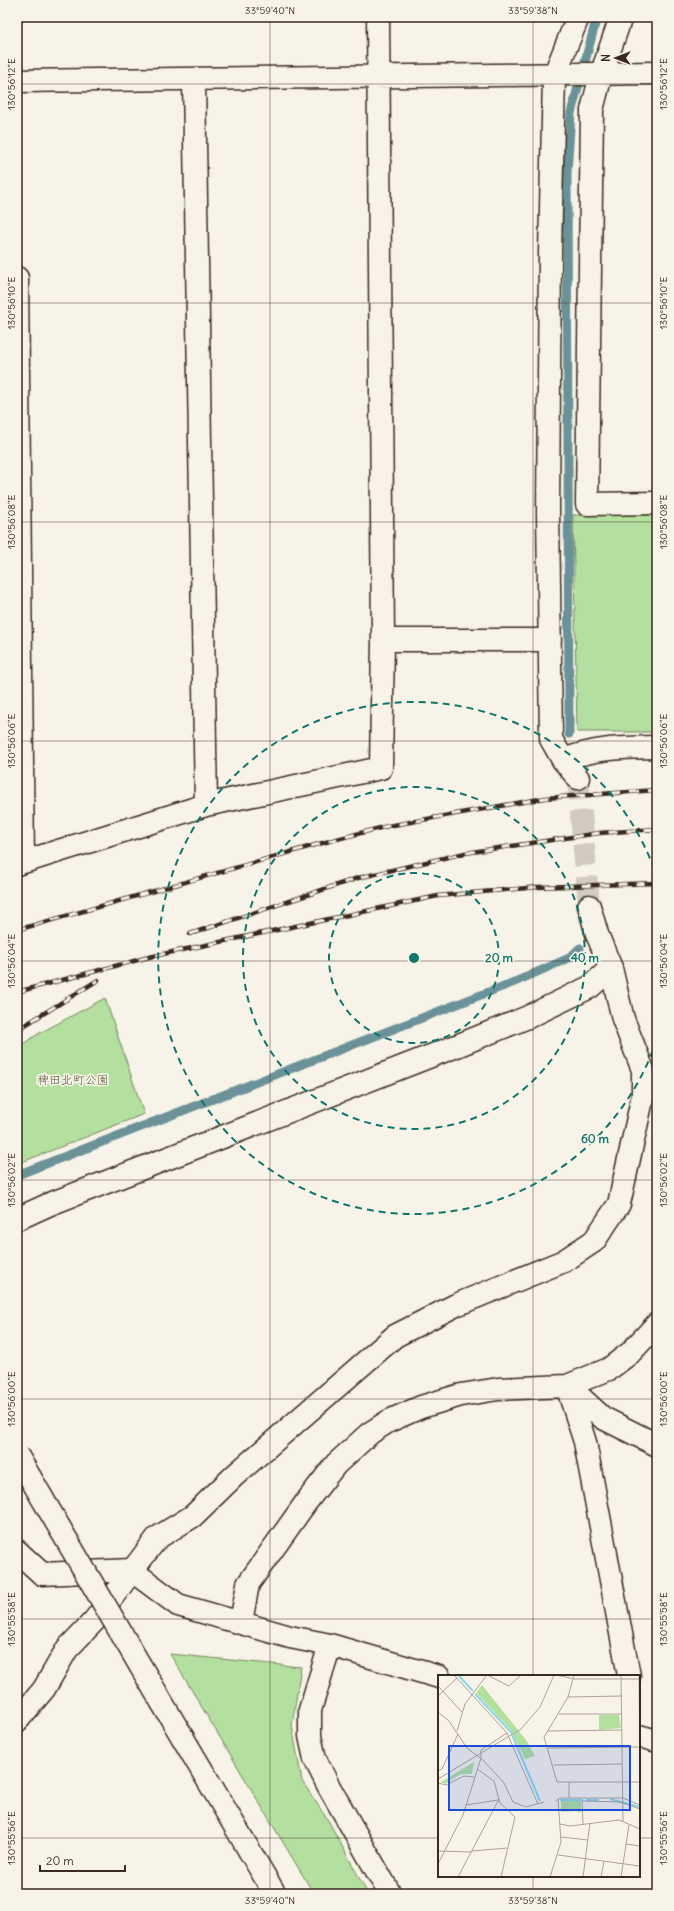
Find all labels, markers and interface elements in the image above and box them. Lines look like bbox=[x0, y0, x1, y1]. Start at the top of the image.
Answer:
text: 33°59'40"N bbox=[245, 4, 295, 17]
text: 33°59'38"N bbox=[508, 4, 558, 17]
north arrow bbox=[596, 38, 636, 78]
text: N bbox=[599, 54, 613, 62]
text: 130°56'12"E bbox=[5, 58, 18, 110]
text: 130°56'12"E bbox=[657, 58, 670, 110]
text: 130°56'10"E bbox=[5, 276, 18, 329]
text: 130°56'10"E bbox=[657, 276, 670, 329]
text: 130°56'08"E bbox=[5, 495, 18, 549]
text: 130°56'08"E bbox=[657, 495, 670, 549]
text: 130°56'06"E bbox=[5, 714, 18, 768]
text: 130°56'06"E bbox=[657, 714, 670, 768]
text: 130°56'04"E bbox=[5, 934, 18, 988]
text: 130°56'04"E bbox=[657, 934, 670, 988]
text: 20 m bbox=[485, 950, 513, 965]
text: 40 m bbox=[571, 950, 600, 965]
centre of rings bbox=[407, 951, 421, 965]
park label: 稗田北町公園 bbox=[37, 1072, 109, 1087]
text: 60 m bbox=[581, 1131, 610, 1146]
text: 130°56'02"E bbox=[5, 1153, 18, 1207]
text: 130°56'02"E bbox=[657, 1153, 670, 1207]
text: 130°56'00"E bbox=[5, 1371, 18, 1427]
text: 130°56'00"E bbox=[657, 1371, 670, 1427]
text: 130°55'58"E bbox=[5, 1592, 18, 1646]
text: 130°55'58"E bbox=[657, 1592, 670, 1646]
inset map bbox=[438, 1675, 640, 1877]
text: 130°55'56"E bbox=[5, 1811, 18, 1865]
text: 130°55'56"E bbox=[657, 1811, 670, 1865]
scale bar bbox=[40, 1847, 125, 1873]
text: 20 m bbox=[46, 1853, 74, 1868]
text: 33°59'40"N bbox=[245, 1894, 295, 1907]
text: 33°59'38"N bbox=[508, 1894, 558, 1907]

